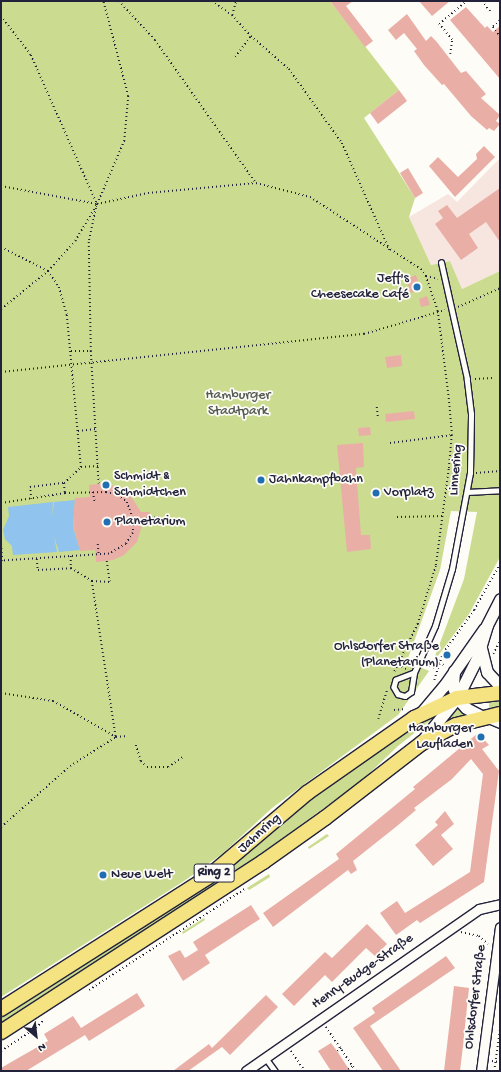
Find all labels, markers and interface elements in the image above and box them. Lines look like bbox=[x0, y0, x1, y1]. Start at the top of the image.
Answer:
place label: Jeff's Cheesecake Café bbox=[311, 271, 409, 304]
marker: Jeff's Cheesecake Café bbox=[412, 282, 422, 292]
park label: Hamburger Stadtpark bbox=[206, 388, 270, 420]
street label: Linnering bbox=[446, 444, 468, 496]
place label: Schmidt & Schmidtchen bbox=[114, 469, 186, 502]
place label: Jahnkampfbahn bbox=[269, 472, 363, 488]
marker: Jahnkampfbahn bbox=[256, 475, 266, 485]
marker: Schmidt & Schmidtchen bbox=[101, 480, 111, 490]
place label: Vorplatz bbox=[384, 485, 434, 501]
marker: Vorplatz bbox=[371, 488, 381, 498]
place label: Planetarium bbox=[115, 514, 185, 530]
marker: Planetarium bbox=[102, 517, 112, 527]
place label: Ohlsdorfer Straße (Planetarium) bbox=[334, 639, 439, 672]
marker: Ohlsdorfer Straße (Planetarium) bbox=[442, 650, 452, 660]
place label: Hamburger Laufladen bbox=[408, 721, 473, 754]
marker: Hamburger Laufladen bbox=[476, 732, 486, 742]
street label: Jahnring bbox=[235, 810, 285, 858]
road number: Ring 2 bbox=[193, 862, 235, 884]
place label: Neue Welt bbox=[111, 867, 172, 883]
marker: Neue Welt bbox=[98, 870, 108, 880]
street label: Henry-Budge-Straße bbox=[309, 931, 417, 1013]
street label: Ohlsdorfer Straße bbox=[461, 944, 491, 1050]
north arrow bbox=[16, 1016, 56, 1056]
text: N bbox=[36, 1040, 48, 1054]

